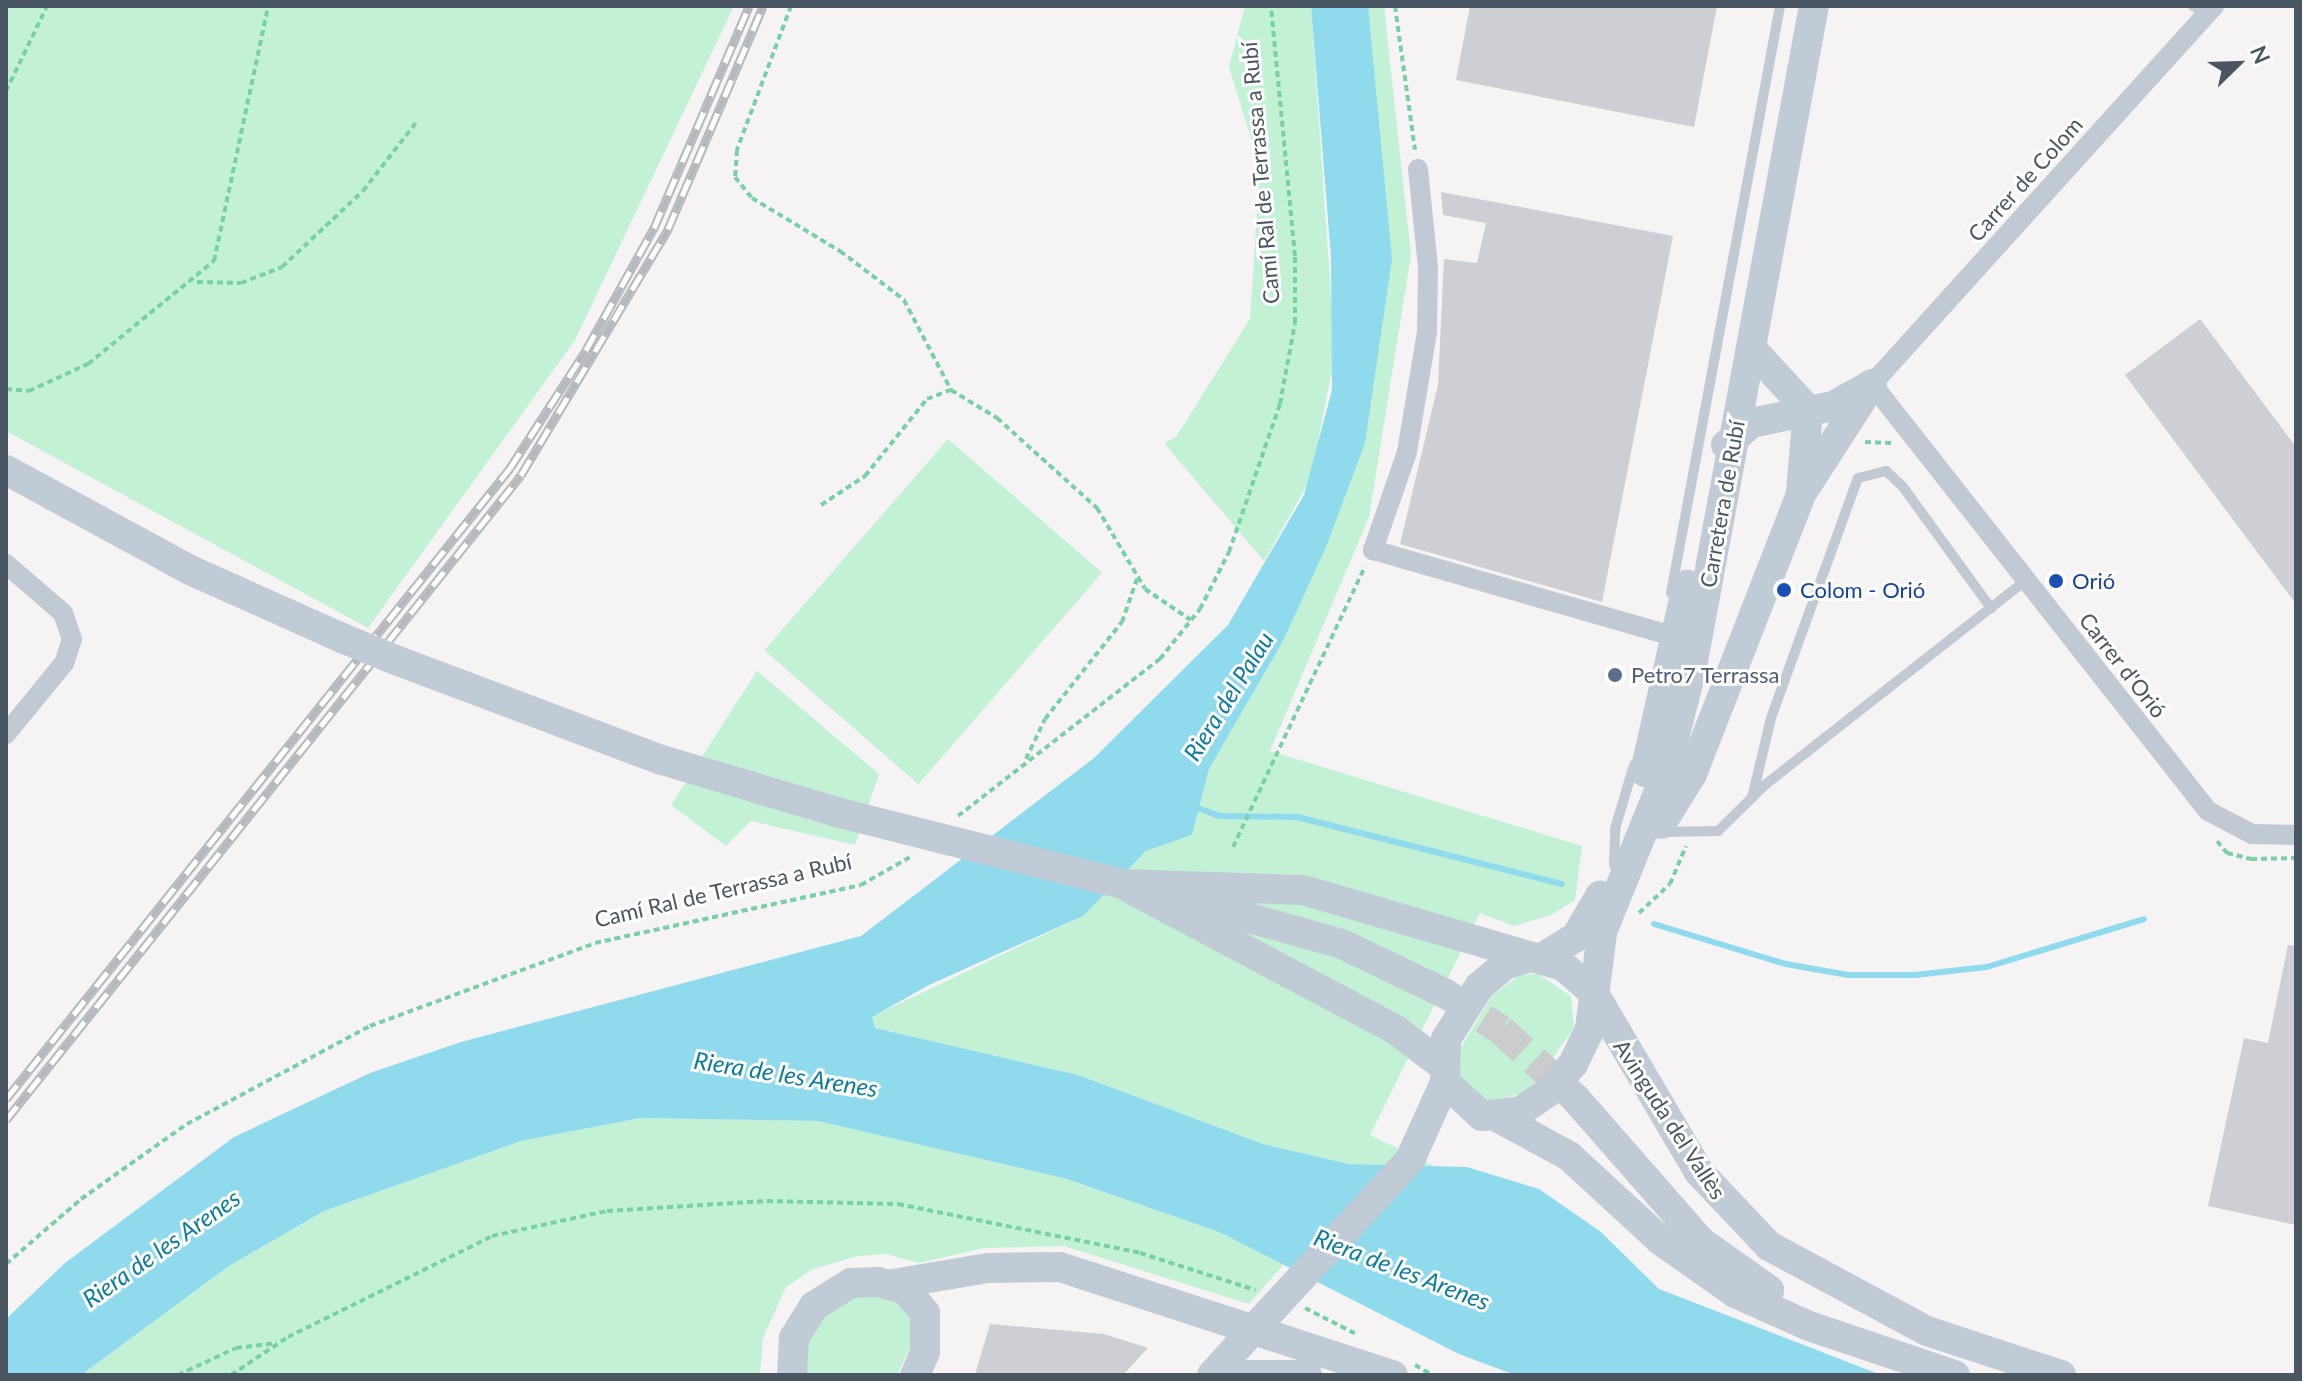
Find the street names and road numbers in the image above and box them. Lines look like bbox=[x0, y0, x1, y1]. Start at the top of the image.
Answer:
street label: Camí Ral de Terrassa a Rubí bbox=[1235, 41, 1285, 305]
street label: Carrer de Colom bbox=[1962, 111, 2088, 247]
street label: Carretera de Rubí bbox=[1694, 418, 1750, 590]
street label: Carrer d'Orió bbox=[2074, 607, 2172, 723]
street label: Camí Ral de Terrassa a Rubí bbox=[592, 847, 854, 933]
street label: Avinguda del Vallès bbox=[1608, 1034, 1732, 1204]

